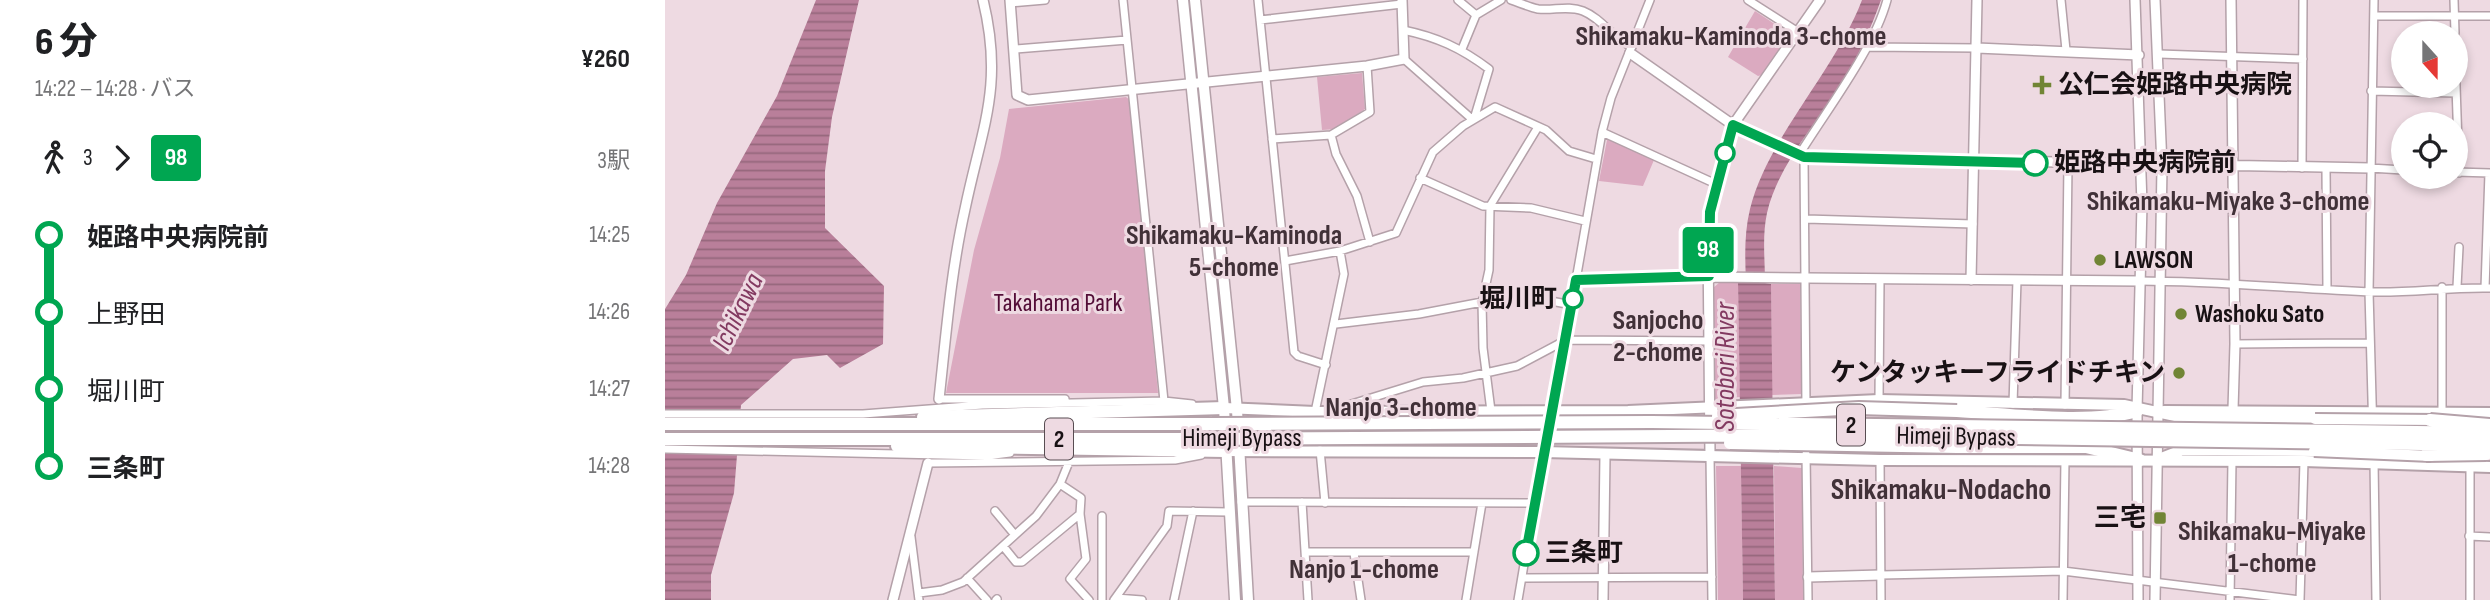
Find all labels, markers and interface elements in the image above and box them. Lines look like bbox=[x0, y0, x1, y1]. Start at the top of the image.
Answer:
text: 6 分 bbox=[35, 20, 97, 65]
district label: Shikamaku-Kaminoda 3-chome bbox=[1576, 20, 1886, 53]
north arrow bbox=[2391, 21, 2467, 98]
map controls bbox=[2391, 21, 2468, 189]
text: ¥260 bbox=[581, 44, 630, 75]
place label: 公仁会姫路中央病院 bbox=[2058, 70, 2292, 101]
text: 14:22 – 14:28 · バス bbox=[35, 75, 196, 103]
marker: 公仁会姫路中央病院 bbox=[2032, 75, 2052, 95]
button: locate bbox=[2391, 112, 2468, 189]
icon: walk bbox=[35, 139, 73, 177]
icon: forward bbox=[103, 139, 141, 177]
text: 98 bbox=[165, 143, 187, 172]
unlabelled marker bbox=[1715, 143, 1735, 163]
text: 3 bbox=[83, 144, 93, 172]
text: 3駅 bbox=[597, 147, 630, 175]
place label: 姫路中央病院前 bbox=[2054, 148, 2236, 179]
marker: 姫路中央病院前 bbox=[2022, 150, 2048, 176]
district label: Shikamaku-Miyake 3-chome bbox=[2087, 185, 2369, 218]
district label: Shikamaku-Kaminoda 5-chome bbox=[1126, 219, 1342, 284]
text: 14:25 bbox=[589, 221, 630, 249]
text: 姫路中央病院前 bbox=[87, 223, 269, 254]
line badge: 98 bbox=[1677, 227, 1739, 273]
text: 98 bbox=[1697, 235, 1719, 264]
place label: LAWSON bbox=[2114, 245, 2193, 276]
marker: LAWSON bbox=[2092, 252, 2108, 268]
water label: Ichikawa bbox=[705, 268, 771, 356]
place label: 堀川町 bbox=[1479, 284, 1557, 315]
park label: Takahama Park bbox=[994, 288, 1122, 319]
marker: 堀川町 bbox=[1563, 289, 1583, 309]
text: 14:26 bbox=[588, 298, 630, 326]
place label: Washoku Sato bbox=[2195, 299, 2324, 330]
text: 上野田 bbox=[87, 300, 165, 331]
water label: Sotobori River bbox=[1709, 301, 1742, 432]
district label: Sanjocho 2-chome bbox=[1613, 304, 1703, 369]
marker: Washoku Sato bbox=[2173, 306, 2189, 322]
place label: ケンタッキーフライドチキン bbox=[1830, 358, 2165, 389]
marker: ケンタッキーフライドチキン bbox=[2171, 365, 2187, 381]
text: 14:27 bbox=[589, 375, 630, 403]
text: 堀川町 bbox=[87, 377, 165, 408]
district label: Nanjo 3-chome bbox=[1325, 391, 1477, 424]
road number: 2 bbox=[1837, 404, 1865, 446]
road number: 2 bbox=[1045, 418, 1073, 460]
street label: Himeji Bypass bbox=[1896, 420, 2016, 454]
street label: Himeji Bypass bbox=[1182, 423, 1302, 454]
text: 14:28 bbox=[588, 452, 630, 480]
text: 三条町 bbox=[87, 454, 165, 485]
district label: Shikamaku-Nodacho bbox=[1831, 472, 2051, 508]
place label: 三宅 bbox=[2094, 503, 2146, 534]
marker: 三宅 bbox=[2152, 510, 2168, 526]
district label: Shikamaku-Miyake 1-chome bbox=[2178, 515, 2366, 580]
place label: 三条町 bbox=[1545, 538, 1623, 569]
marker: 三条町 bbox=[1513, 540, 1539, 566]
district label: Nanjo 1-chome bbox=[1289, 553, 1439, 586]

